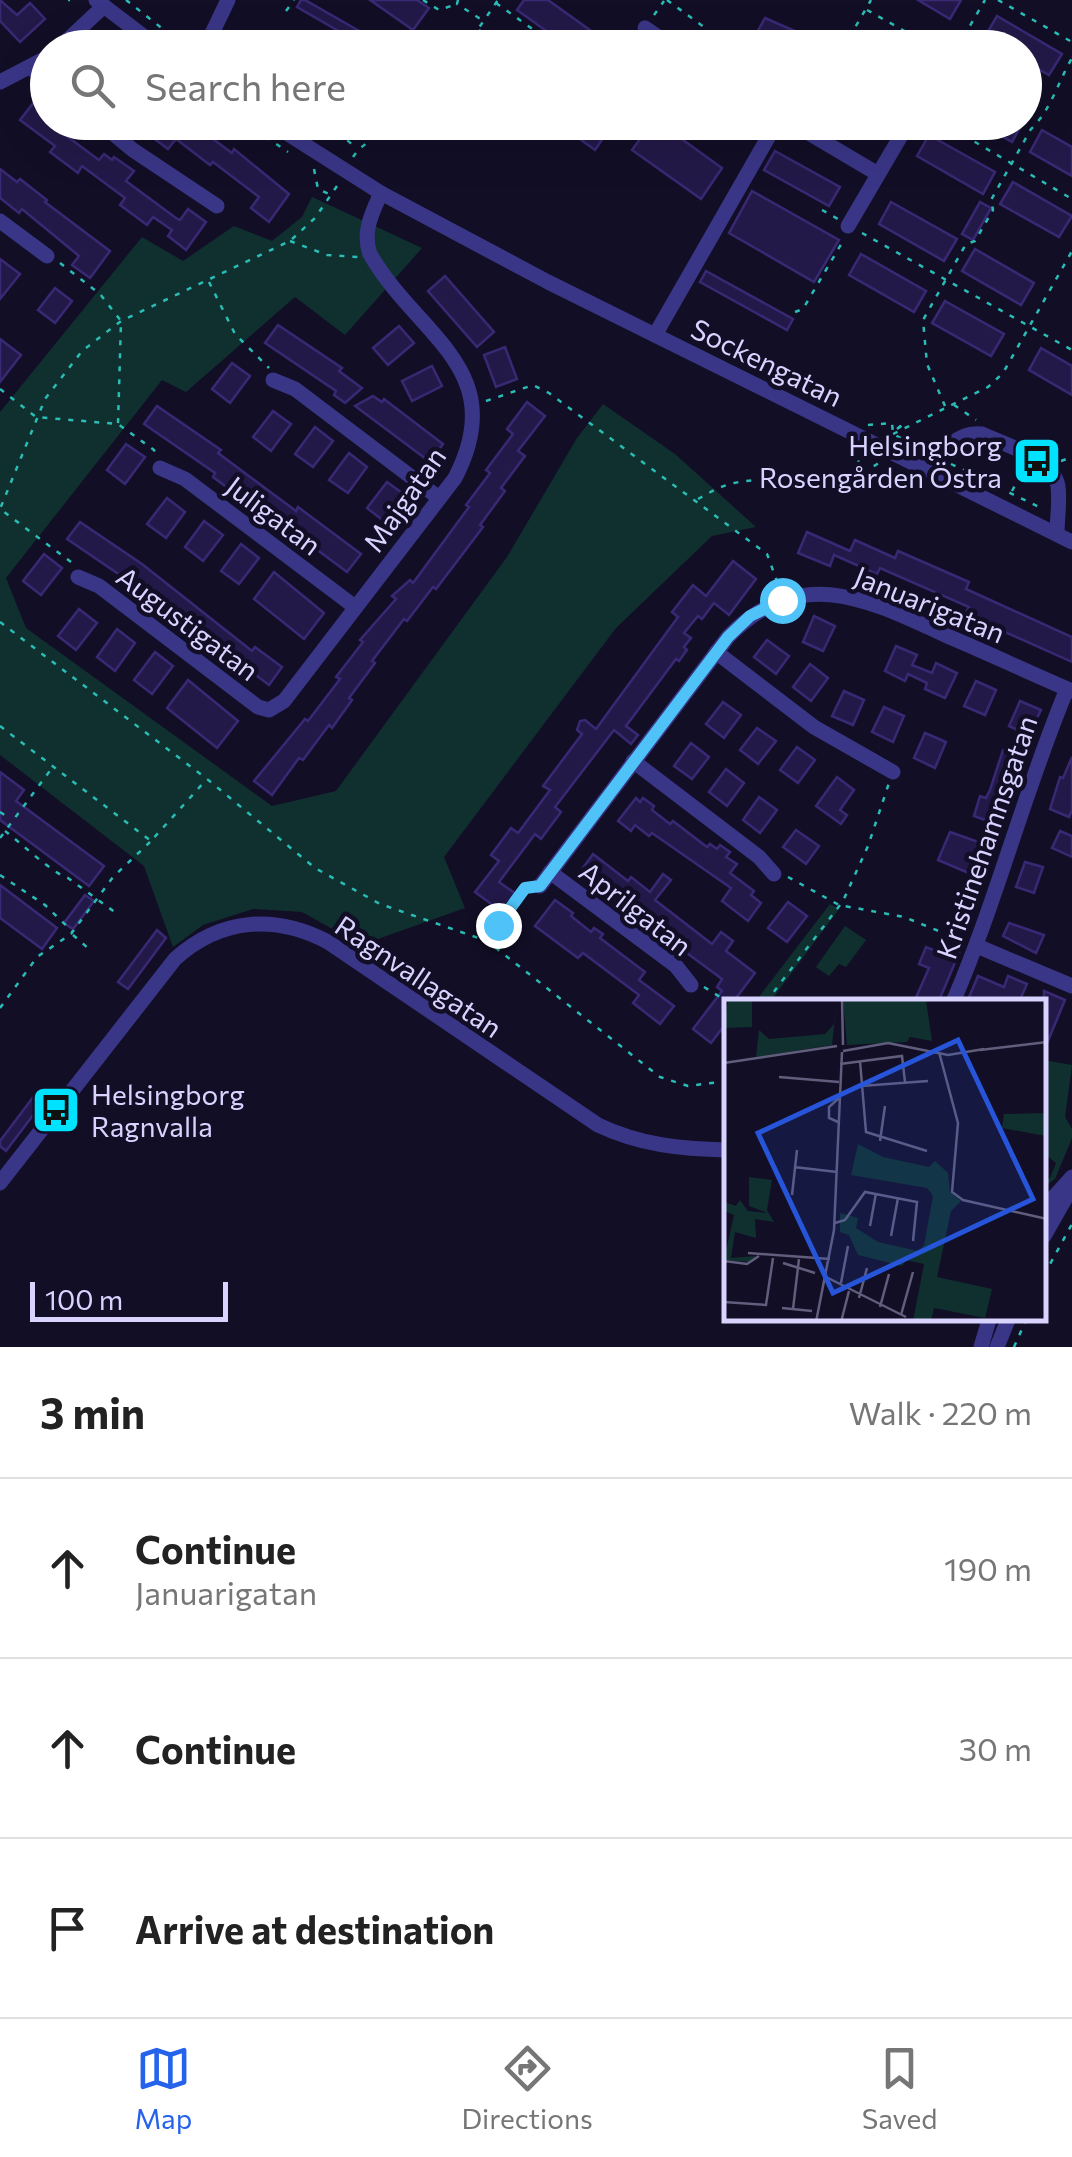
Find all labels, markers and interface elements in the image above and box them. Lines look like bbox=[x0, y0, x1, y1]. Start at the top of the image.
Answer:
search box bbox=[30, 30, 1042, 140]
icon: search bbox=[65, 58, 120, 113]
text: Search here bbox=[145, 62, 346, 109]
street label: Sockengatan bbox=[686, 311, 848, 413]
place label: Helsingborg Rosengården Östra bbox=[759, 428, 1002, 494]
bus stop icon: Helsingborg Rosengården Östra bbox=[1011, 435, 1063, 487]
street label: Majgatan bbox=[356, 440, 452, 558]
street label: Juligatan bbox=[220, 468, 328, 562]
street label: Januarigatan bbox=[850, 558, 1010, 650]
street label: Augustigatan bbox=[110, 559, 266, 687]
route start bbox=[760, 578, 806, 624]
street label: Kristinehamnsgatan bbox=[928, 711, 1044, 963]
street label: Aprilgatan bbox=[573, 854, 699, 962]
route end bbox=[476, 903, 522, 949]
street label: Ragnvallagatan bbox=[329, 908, 509, 1044]
inset map bbox=[724, 999, 1047, 1322]
place label: Helsingborg Ragnvalla bbox=[91, 1077, 245, 1143]
bus stop icon: Helsingborg Ragnvalla bbox=[30, 1084, 82, 1136]
scale bar bbox=[30, 1277, 228, 1322]
text: 100 m bbox=[45, 1282, 123, 1316]
text: 3 min bbox=[40, 1386, 145, 1438]
text: Walk · 220 m bbox=[849, 1392, 1032, 1432]
text: Continue bbox=[135, 1525, 296, 1572]
icon: ahead bbox=[40, 1541, 95, 1596]
text: 190 m bbox=[944, 1548, 1032, 1588]
text: Januarigatan bbox=[135, 1572, 317, 1612]
icon: ahead bbox=[40, 1721, 95, 1776]
text: Continue bbox=[135, 1725, 296, 1772]
text: 30 m bbox=[959, 1728, 1032, 1768]
icon: arrive bbox=[40, 1901, 95, 1956]
text: Arrive at destination bbox=[135, 1905, 494, 1952]
tab: Map bbox=[135, 2041, 192, 2135]
tab: Directions bbox=[461, 2041, 593, 2135]
tab: Saved bbox=[862, 2041, 937, 2135]

